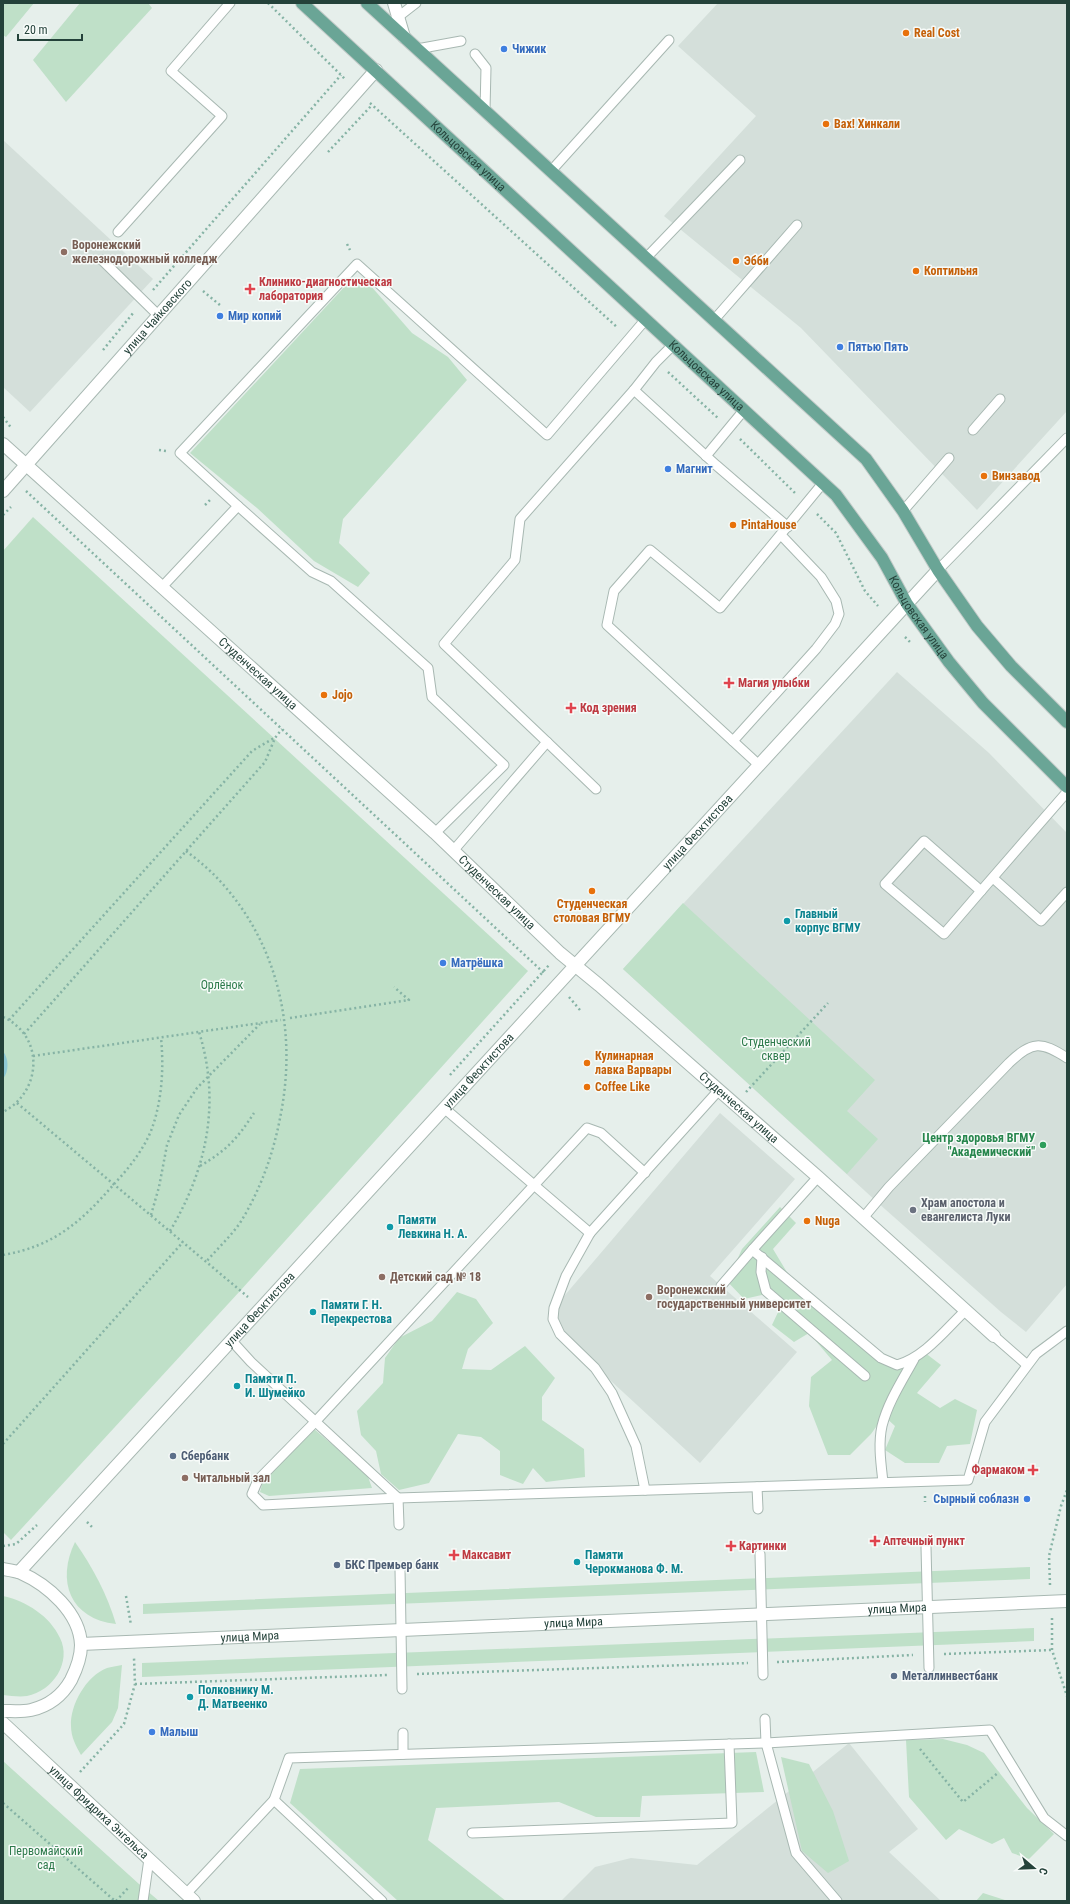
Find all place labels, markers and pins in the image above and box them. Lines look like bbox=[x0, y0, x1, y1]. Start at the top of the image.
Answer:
place label: Real Cost bbox=[914, 26, 960, 40]
marker: Real Cost bbox=[901, 28, 911, 38]
place label: Чижик bbox=[512, 42, 546, 56]
marker: Чижик bbox=[499, 44, 509, 54]
place label: Вах! Хинкали bbox=[834, 117, 900, 131]
marker: Вах! Хинкали bbox=[821, 119, 831, 129]
place label: Воронежский железнодорожный колледж bbox=[72, 238, 218, 266]
marker: Воронежский железнодорожный колледж bbox=[59, 247, 69, 257]
place label: Эбби bbox=[744, 254, 769, 268]
marker: Эбби bbox=[731, 256, 741, 266]
place label: Коптильня bbox=[924, 264, 978, 278]
marker: Коптильня bbox=[911, 266, 921, 276]
place label: Клинико-диагностическая лаборатория bbox=[259, 275, 392, 303]
marker: Клинико-диагностическая лаборатория bbox=[244, 283, 256, 295]
place label: Мир копий bbox=[228, 309, 282, 323]
marker: Мир копий bbox=[215, 311, 225, 321]
place label: Пятью Пять bbox=[848, 340, 909, 354]
marker: Пятью Пять bbox=[835, 342, 845, 352]
place label: Магнит bbox=[676, 462, 713, 476]
marker: Магнит bbox=[663, 464, 673, 474]
place label: Винзавод bbox=[992, 469, 1040, 483]
marker: Винзавод bbox=[979, 471, 989, 481]
place label: PintaHouse bbox=[741, 518, 797, 532]
marker: PintaHouse bbox=[728, 520, 738, 530]
place label: Магия улыбки bbox=[738, 676, 810, 690]
marker: Магия улыбки bbox=[723, 677, 735, 689]
place label: Jojo bbox=[332, 688, 353, 702]
marker: Jojo bbox=[319, 690, 329, 700]
place label: Код зрения bbox=[580, 701, 637, 715]
marker: Код зрения bbox=[565, 702, 577, 714]
marker: Студенческая столовая ВГМУ bbox=[587, 886, 597, 896]
place label: Студенческая столовая ВГМУ bbox=[553, 897, 631, 925]
place label: Главный корпус ВГМУ bbox=[795, 907, 861, 935]
marker: Главный корпус ВГМУ bbox=[782, 916, 792, 926]
place label: Матрёшка bbox=[451, 956, 504, 970]
marker: Матрёшка bbox=[438, 958, 448, 968]
place label: Кулинарная лавка Варвары bbox=[595, 1049, 672, 1077]
marker: Кулинарная лавка Варвары bbox=[582, 1058, 592, 1068]
place label: Coffee Like bbox=[595, 1080, 650, 1094]
marker: Coffee Like bbox=[582, 1082, 592, 1092]
place label: Центр здоровья ВГМУ "Академический" bbox=[922, 1131, 1035, 1159]
marker: Центр здоровья ВГМУ "Академический" bbox=[1038, 1140, 1048, 1150]
place label: Храм апостола и евангелиста Луки bbox=[921, 1196, 1011, 1224]
marker: Храм апостола и евангелиста Луки bbox=[908, 1205, 918, 1215]
place label: Памяти Левкина Н. А. bbox=[398, 1213, 468, 1241]
place label: Nuga bbox=[815, 1214, 840, 1228]
marker: Nuga bbox=[802, 1216, 812, 1226]
marker: Памяти Левкина Н. А. bbox=[385, 1222, 395, 1232]
place label: Детский сад № 18 bbox=[390, 1270, 481, 1284]
marker: Детский сад № 18 bbox=[377, 1272, 387, 1282]
place label: Воронежский государственный университет bbox=[657, 1283, 812, 1311]
marker: Воронежский государственный университет bbox=[644, 1292, 654, 1302]
place label: Памяти Г. Н. Перекрестова bbox=[321, 1298, 392, 1326]
marker: Памяти Г. Н. Перекрестова bbox=[308, 1307, 318, 1317]
place label: Памяти П. И. Шумейко bbox=[245, 1372, 305, 1400]
marker: Памяти П. И. Шумейко bbox=[232, 1381, 242, 1391]
place label: Сбербанк bbox=[181, 1449, 229, 1463]
marker: Сбербанк bbox=[168, 1451, 178, 1461]
place label: Фармаком bbox=[971, 1463, 1025, 1477]
marker: Фармаком bbox=[1028, 1465, 1038, 1475]
place label: Читальный зал bbox=[193, 1471, 270, 1485]
marker: Читальный зал bbox=[180, 1473, 190, 1483]
place label: Сырный соблазн bbox=[933, 1492, 1019, 1506]
marker: Сырный соблазн bbox=[1022, 1494, 1032, 1504]
place label: Аптечный пункт bbox=[883, 1534, 965, 1548]
marker: Аптечный пункт bbox=[870, 1536, 880, 1546]
place label: Картинки bbox=[739, 1539, 787, 1553]
marker: Картинки bbox=[726, 1541, 736, 1551]
place label: Максавит bbox=[462, 1548, 512, 1562]
place label: Памяти Черокманова Ф. М. bbox=[585, 1548, 684, 1576]
marker: Максавит bbox=[449, 1550, 459, 1560]
marker: Памяти Черокманова Ф. М. bbox=[572, 1557, 582, 1567]
place label: БКС Премьер банк bbox=[345, 1558, 439, 1572]
marker: БКС Премьер банк bbox=[332, 1560, 342, 1570]
place label: Металлинвестбанк bbox=[902, 1669, 998, 1683]
marker: Металлинвестбанк bbox=[889, 1671, 899, 1681]
place label: Полковнику М. Д. Матвеенко bbox=[198, 1683, 274, 1711]
marker: Полковнику М. Д. Матвеенко bbox=[185, 1692, 195, 1702]
place label: Малыш bbox=[160, 1725, 198, 1739]
marker: Малыш bbox=[147, 1727, 157, 1737]

